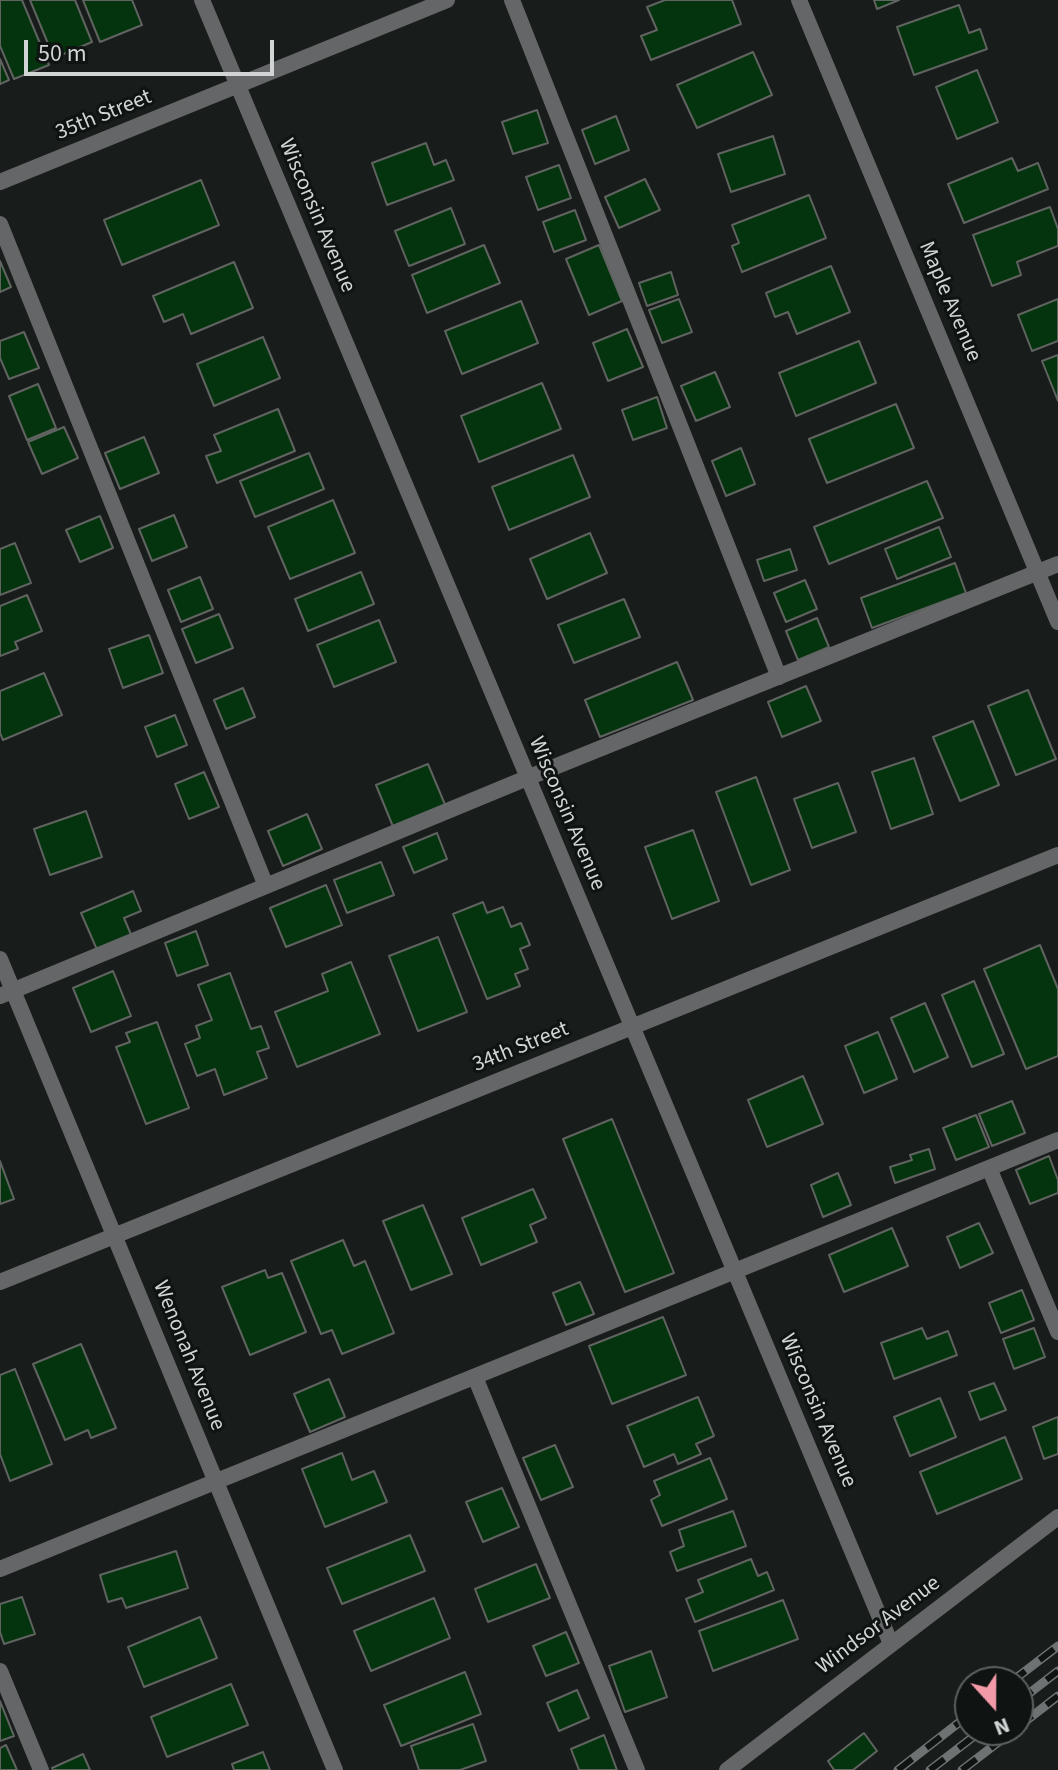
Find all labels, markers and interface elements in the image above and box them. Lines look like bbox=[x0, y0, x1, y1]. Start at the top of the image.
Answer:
scale bar bbox=[28, 24, 278, 74]
text: 50 m bbox=[38, 36, 87, 71]
street label: 35th Street bbox=[52, 85, 156, 147]
street label: Wisconsin Avenue bbox=[272, 135, 360, 297]
street label: Maple Avenue bbox=[912, 238, 986, 366]
street label: Wisconsin Avenue bbox=[522, 733, 610, 895]
street label: 34th Street bbox=[469, 1017, 573, 1079]
street label: Wenonah Avenue bbox=[146, 1277, 230, 1435]
street label: Wisconsin Avenue bbox=[773, 1330, 861, 1492]
street label: Windsor Avenue bbox=[812, 1571, 946, 1681]
north arrow bbox=[954, 1666, 1034, 1746]
text: N bbox=[989, 1709, 1014, 1744]

